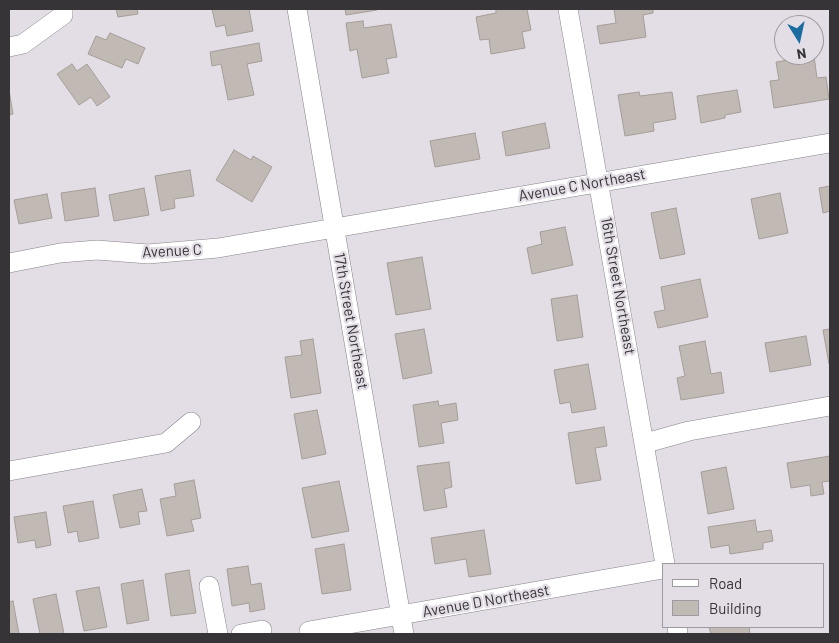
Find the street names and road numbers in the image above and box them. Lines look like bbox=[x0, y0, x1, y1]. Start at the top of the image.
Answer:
street label: Avenue C Northeast bbox=[517, 165, 647, 205]
street label: 16th Street Northeast bbox=[597, 216, 639, 356]
street label: Avenue C bbox=[142, 240, 202, 262]
street label: 17th Street Northeast bbox=[330, 251, 372, 391]
street label: Avenue D Northeast bbox=[421, 581, 551, 621]

